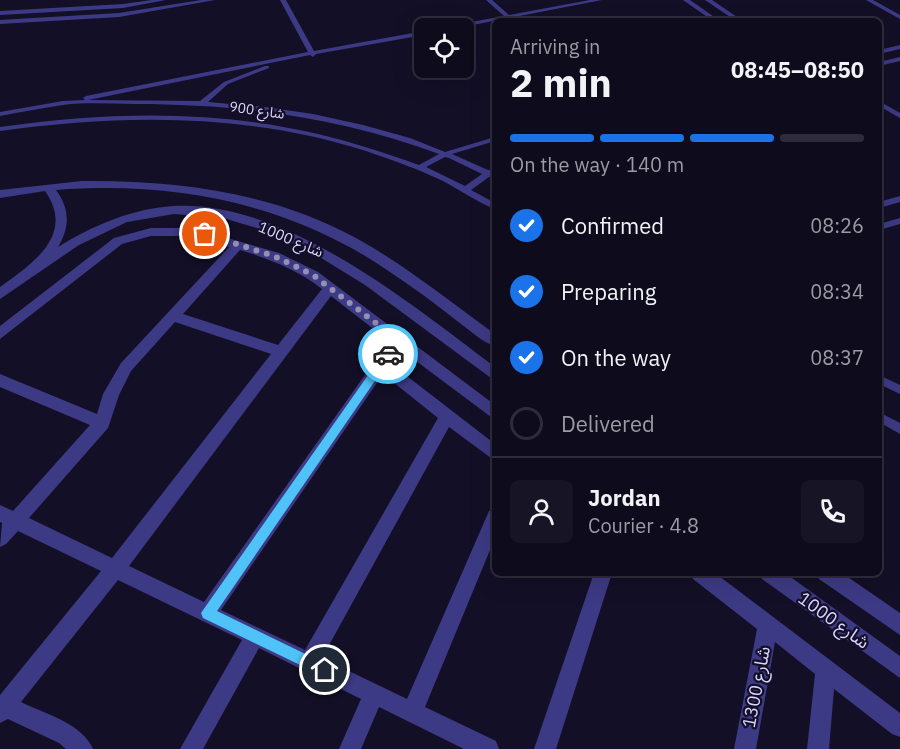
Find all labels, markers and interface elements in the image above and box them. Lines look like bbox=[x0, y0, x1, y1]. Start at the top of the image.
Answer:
map controls bbox=[414, 18, 474, 78]
button: locate bbox=[414, 18, 474, 78]
text: Arriving in bbox=[510, 33, 600, 60]
text: 08:45–08:50 bbox=[731, 55, 864, 84]
text: 2 min bbox=[510, 57, 612, 108]
street label: شارع 900 bbox=[228, 97, 286, 125]
text: On the way · 140 m bbox=[510, 151, 684, 178]
pin bbox=[179, 208, 230, 259]
icon: check bbox=[510, 209, 543, 242]
text: Confirmed bbox=[561, 211, 664, 240]
text: 08:26 bbox=[810, 212, 864, 239]
icon: bag bbox=[188, 217, 221, 250]
street label: شارع 1000 bbox=[254, 217, 327, 264]
icon: check bbox=[510, 275, 543, 308]
text: Preparing bbox=[561, 277, 656, 306]
text: 08:34 bbox=[810, 278, 864, 305]
courier bbox=[358, 324, 418, 384]
icon: car bbox=[372, 338, 405, 371]
icon: check bbox=[510, 341, 543, 374]
text: On the way bbox=[561, 343, 671, 372]
text: 08:37 bbox=[810, 344, 864, 371]
text: Delivered bbox=[561, 409, 655, 438]
button: person bbox=[510, 480, 573, 543]
button: phone bbox=[801, 480, 864, 543]
text: Jordan bbox=[588, 483, 661, 512]
text: Courier · 4.8 bbox=[588, 512, 699, 539]
street label: شارع 1000 bbox=[792, 586, 874, 656]
pin bbox=[299, 644, 350, 695]
street label: شارع 1300 bbox=[737, 644, 778, 730]
icon: home bbox=[308, 653, 341, 686]

